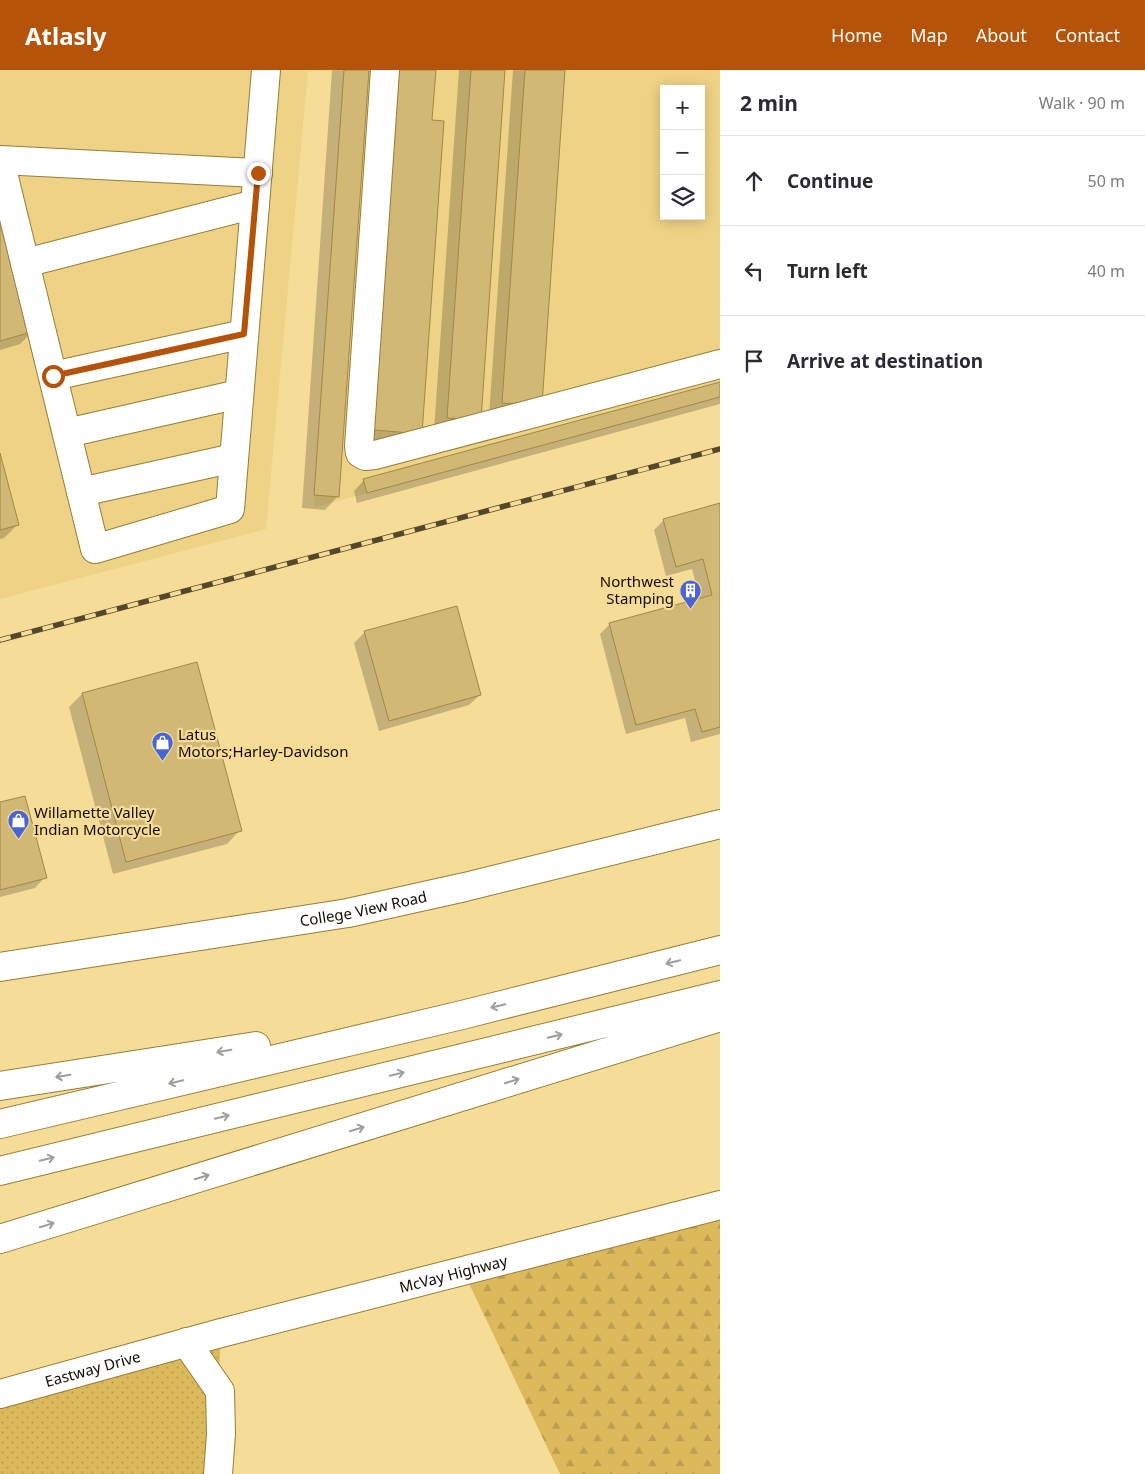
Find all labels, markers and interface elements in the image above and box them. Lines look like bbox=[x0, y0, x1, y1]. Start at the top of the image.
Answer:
text: Atlasly bbox=[25, 19, 106, 52]
text: Home bbox=[831, 23, 882, 47]
text: Map bbox=[910, 23, 948, 47]
text: About bbox=[976, 23, 1027, 47]
text: Contact bbox=[1055, 23, 1120, 47]
map controls bbox=[660, 85, 705, 220]
button: + bbox=[660, 85, 705, 130]
text: 2 min bbox=[740, 89, 798, 117]
text: Walk · 90 m bbox=[1039, 92, 1125, 114]
button: − bbox=[660, 130, 705, 175]
route end bbox=[247, 162, 270, 185]
icon: ahead bbox=[740, 167, 768, 195]
text: Continue bbox=[787, 168, 873, 194]
text: 50 m bbox=[1088, 170, 1125, 192]
button: layers bbox=[660, 175, 705, 220]
icon: left bbox=[740, 257, 768, 285]
text: Turn left bbox=[787, 258, 868, 284]
text: 40 m bbox=[1088, 260, 1125, 282]
icon: arrive bbox=[740, 347, 768, 375]
text: Arrive at destination bbox=[787, 348, 983, 374]
route start bbox=[42, 365, 65, 388]
place label: Northwest Stamping bbox=[600, 571, 675, 608]
building icon: Northwest Stamping bbox=[678, 578, 702, 609]
place label: Latus Motors;Harley-Davidson bbox=[178, 724, 348, 761]
shop icon: Latus Motors;Harley-Davidson bbox=[150, 731, 174, 762]
place label: Willamette Valley Indian Motorcycle bbox=[34, 802, 160, 839]
shop icon: Willamette Valley Indian Motorcycle bbox=[6, 809, 30, 840]
street label: College View Road bbox=[298, 886, 429, 930]
one-way arrow bbox=[665, 958, 681, 967]
one-way arrow bbox=[491, 1002, 507, 1011]
one-way arrow bbox=[546, 1030, 562, 1040]
one-way arrow bbox=[216, 1047, 232, 1057]
one-way arrow bbox=[389, 1069, 405, 1078]
one-way arrow bbox=[56, 1071, 72, 1081]
one-way arrow bbox=[504, 1075, 520, 1085]
one-way arrow bbox=[169, 1078, 185, 1087]
one-way arrow bbox=[214, 1112, 230, 1121]
one-way arrow bbox=[349, 1123, 365, 1133]
one-way arrow bbox=[39, 1154, 55, 1163]
one-way arrow bbox=[194, 1171, 210, 1181]
one-way arrow bbox=[38, 1219, 54, 1229]
street label: McVay Highway bbox=[397, 1250, 510, 1297]
street label: Eastway Drive bbox=[43, 1346, 143, 1391]

